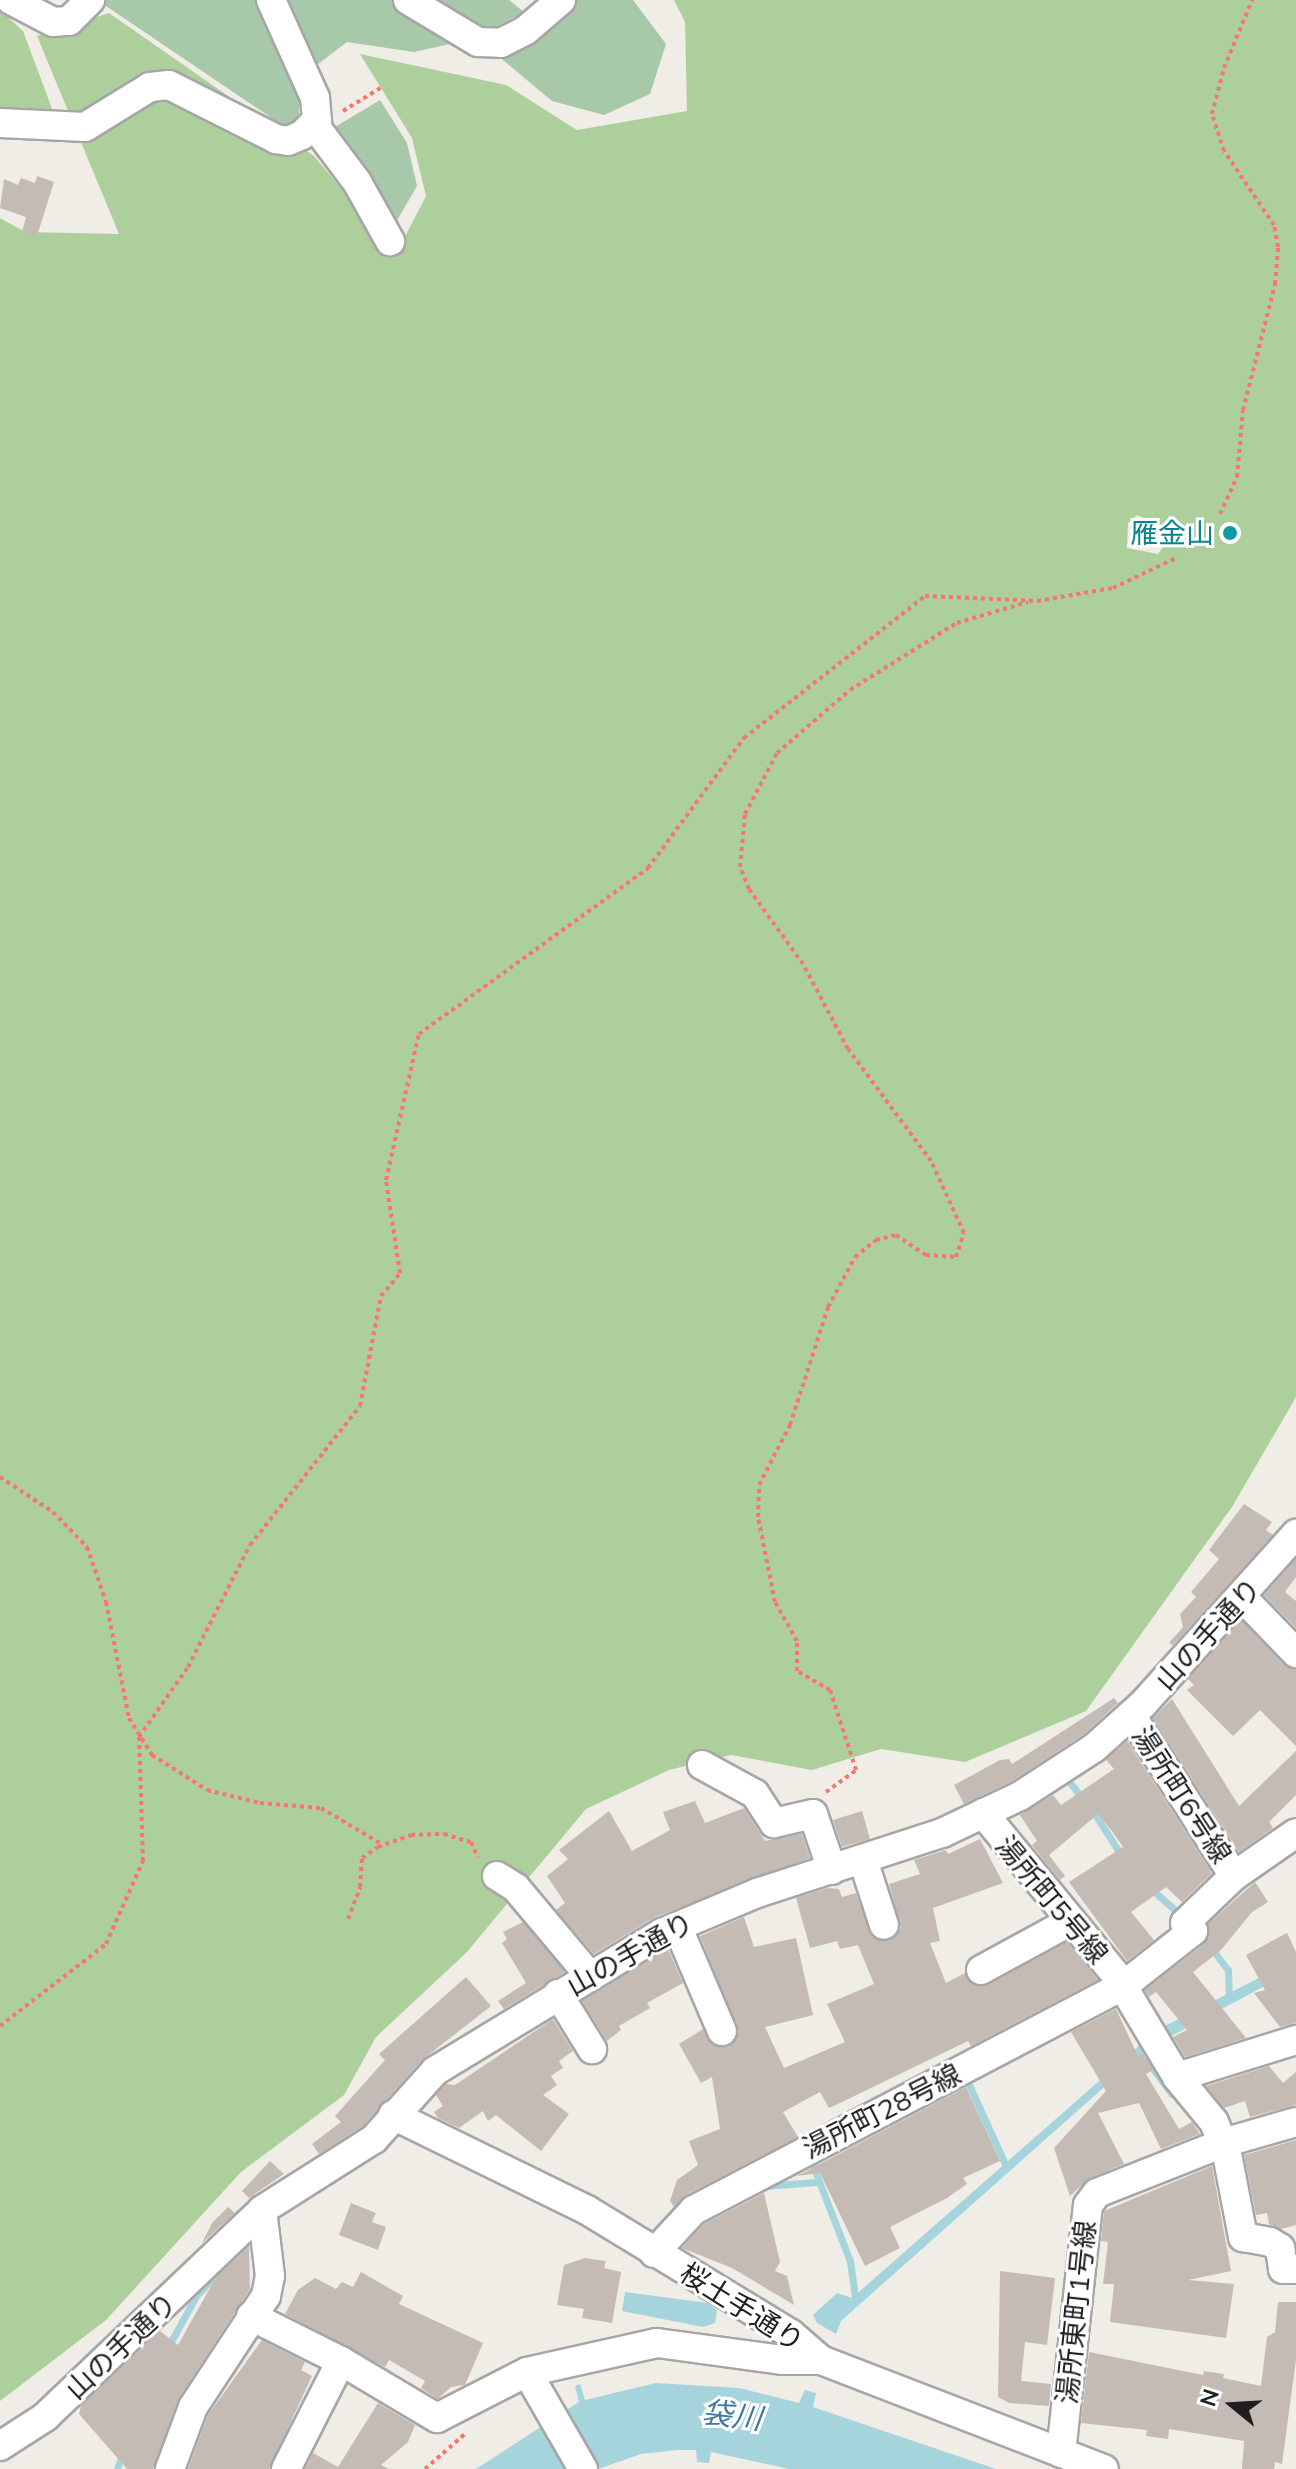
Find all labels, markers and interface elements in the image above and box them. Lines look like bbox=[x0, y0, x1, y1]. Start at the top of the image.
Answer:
place label: 雁金山 bbox=[1130, 516, 1214, 550]
marker: 雁金山 bbox=[1221, 524, 1239, 542]
street label: 山の手通り bbox=[1148, 1571, 1268, 1697]
street label: 湯所町6号線 bbox=[1125, 1720, 1239, 1870]
street label: 湯所町5号線 bbox=[989, 1829, 1115, 1971]
street label: 山の手通り bbox=[561, 1905, 699, 2003]
street label: 湯所町28号線 bbox=[797, 2057, 967, 2165]
street label: 湯所東町1号線 bbox=[1050, 2218, 1102, 2406]
street label: 桜土手通り bbox=[674, 2256, 810, 2358]
street label: 山の手通り bbox=[58, 2286, 184, 2406]
north arrow bbox=[1192, 2365, 1272, 2445]
text: N bbox=[1193, 2385, 1225, 2410]
water label: 袋川 bbox=[700, 2393, 764, 2437]

